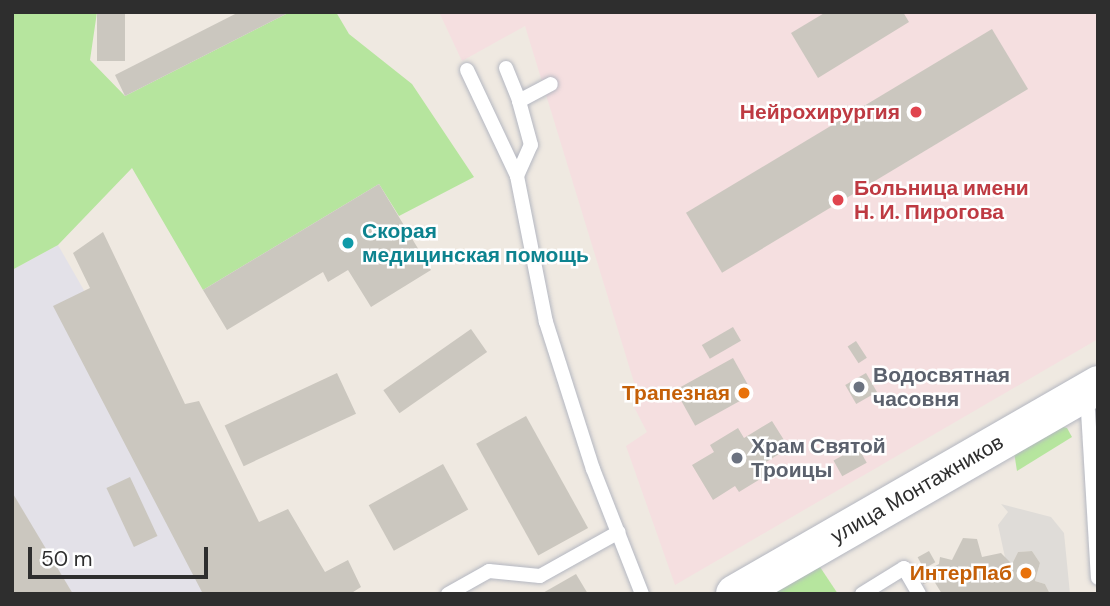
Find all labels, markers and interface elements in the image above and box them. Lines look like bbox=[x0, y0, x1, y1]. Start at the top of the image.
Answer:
place label: Нейрохирургия bbox=[740, 99, 900, 125]
marker: Нейрохирургия bbox=[906, 102, 926, 122]
place label: Больница имени Н. И. Пирогова bbox=[854, 175, 1029, 225]
marker: Больница имени Н. И. Пирогова bbox=[828, 190, 848, 210]
place label: Скорая медицинская помощь bbox=[362, 218, 589, 268]
marker: Скорая медицинская помощь bbox=[340, 235, 356, 251]
place label: Водосвятная часовня bbox=[873, 362, 1010, 412]
marker: Водосвятная часовня bbox=[851, 379, 867, 395]
place label: Трапезная bbox=[622, 380, 730, 406]
marker: Трапезная bbox=[736, 385, 752, 401]
street label: улица Монтажников bbox=[826, 429, 1008, 549]
place label: Храм Святой Троицы bbox=[751, 433, 886, 483]
marker: Храм Святой Троицы bbox=[729, 450, 745, 466]
scale bar bbox=[32, 532, 212, 576]
text: 50 m bbox=[41, 545, 92, 573]
place label: ИнтерПаб bbox=[910, 560, 1012, 586]
marker: ИнтерПаб bbox=[1018, 565, 1034, 581]

